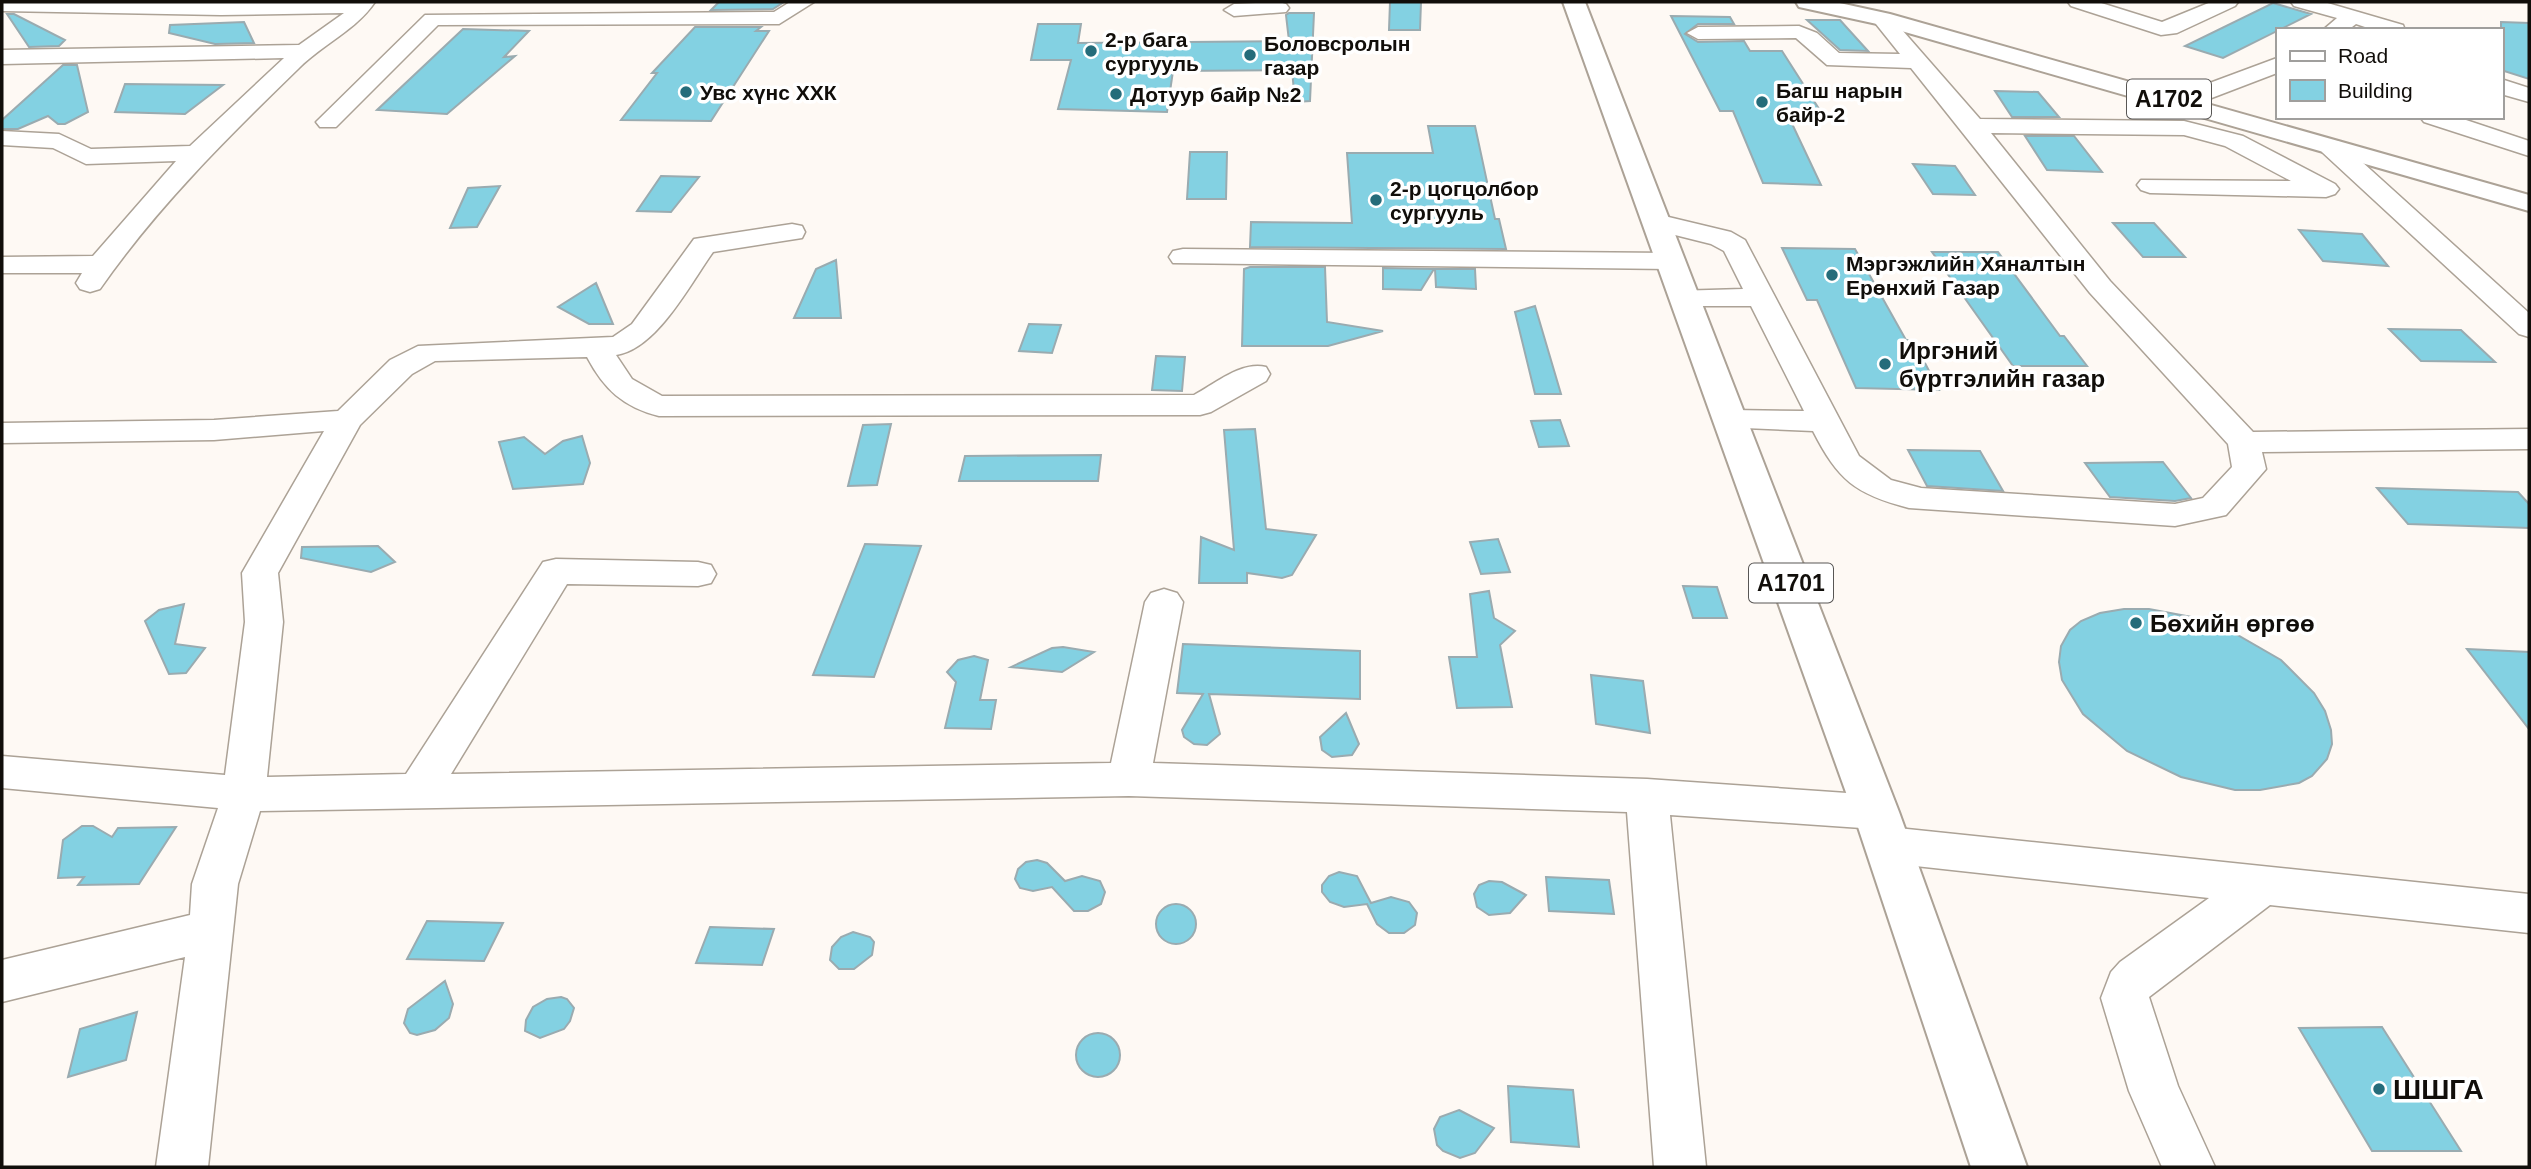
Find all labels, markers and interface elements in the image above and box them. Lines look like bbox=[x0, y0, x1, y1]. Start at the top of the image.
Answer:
place label: 2-р бага сургууль bbox=[1105, 28, 1199, 75]
legend bbox=[2276, 28, 2503, 119]
place label: Боловсролын газар bbox=[1264, 32, 1410, 79]
marker: 2-р бага сургууль bbox=[1083, 43, 1099, 59]
text: Road bbox=[2338, 44, 2388, 67]
marker: Боловсролын газар bbox=[1242, 47, 1258, 63]
place label: Багш нарын байр-2 bbox=[1776, 79, 1903, 126]
text: Building bbox=[2338, 79, 2413, 102]
road number: A1702 bbox=[2127, 80, 2211, 118]
place label: Увс хүнс ХХК bbox=[700, 81, 837, 104]
place label: Дотуур байр №2 bbox=[1130, 83, 1301, 106]
marker: Увс хүнс ХХК bbox=[678, 84, 694, 100]
marker: Дотуур байр №2 bbox=[1108, 86, 1124, 102]
marker: Багш нарын байр-2 bbox=[1754, 94, 1770, 110]
place label: 2-р цогцолбор сургууль bbox=[1390, 177, 1539, 224]
marker: 2-р цогцолбор сургууль bbox=[1368, 192, 1384, 208]
place label: Мэргэжлийн Хяналтын Ерөнхий Газар bbox=[1846, 252, 2085, 299]
marker: Мэргэжлийн Хяналтын Ерөнхий Газар bbox=[1824, 267, 1840, 283]
place label: Иргэний бүртгэлийн газар bbox=[1899, 337, 2105, 392]
marker: Иргэний бүртгэлийн газар bbox=[1877, 356, 1893, 372]
road number: A1701 bbox=[1749, 564, 1833, 603]
place label: Бөхийн өргөө bbox=[2150, 610, 2315, 637]
marker: Бөхийн өргөө bbox=[2128, 615, 2144, 631]
place label: ШШГА bbox=[2393, 1074, 2484, 1105]
marker: ШШГА bbox=[2371, 1081, 2387, 1097]

